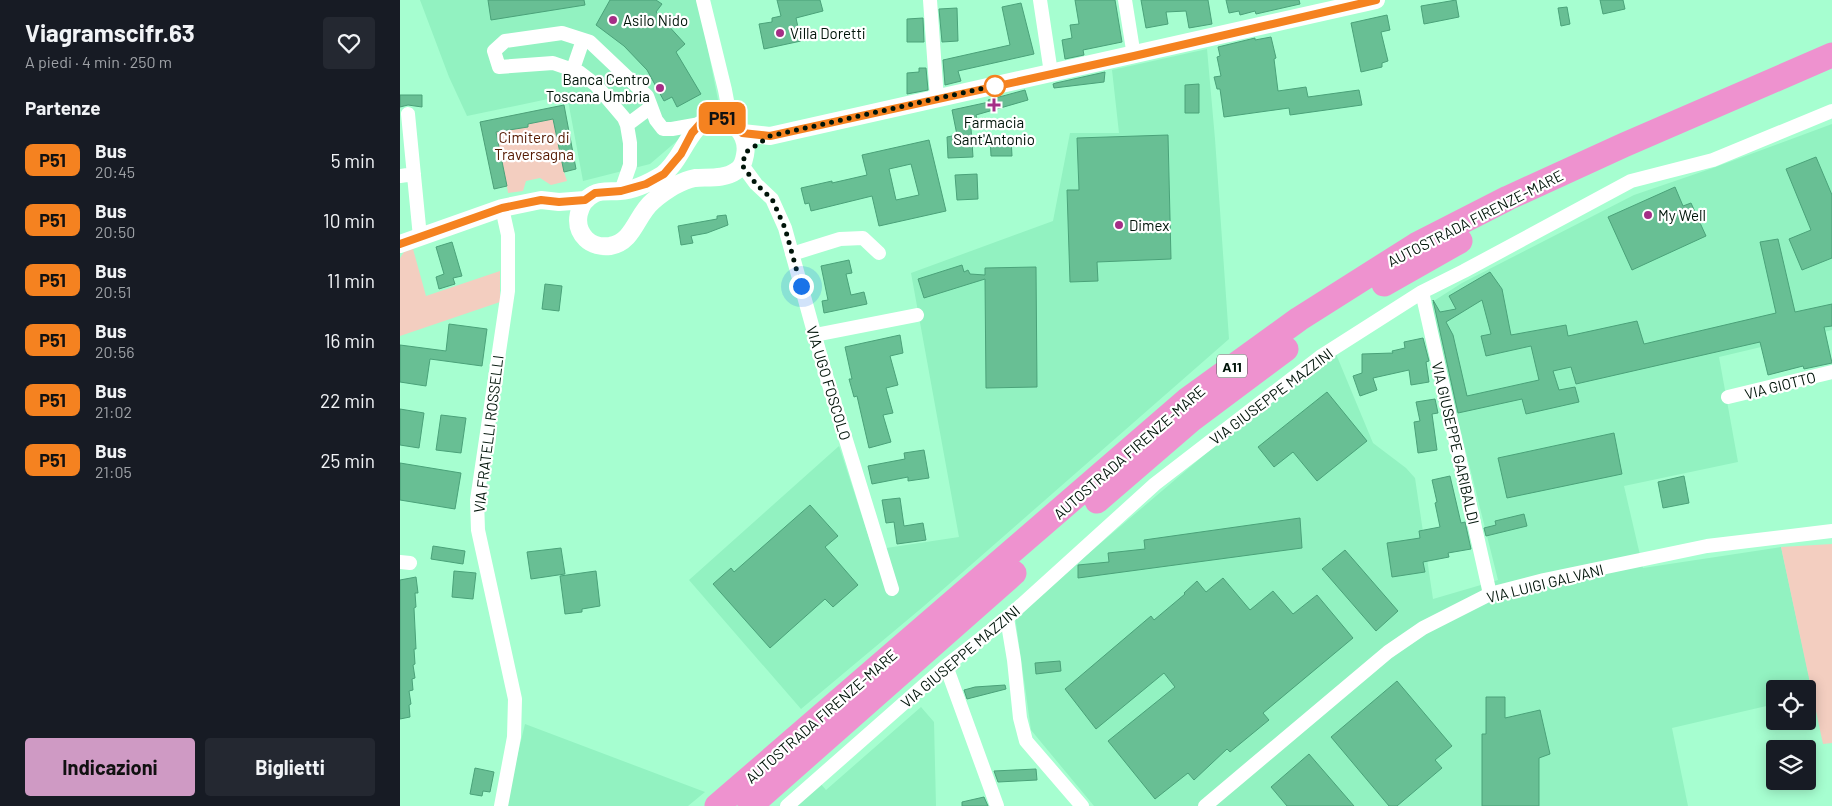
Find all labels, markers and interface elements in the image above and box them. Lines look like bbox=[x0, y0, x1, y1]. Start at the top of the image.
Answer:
place label: Asilo Nido bbox=[623, 11, 688, 29]
marker: Asilo Nido bbox=[607, 14, 619, 26]
button: heart bbox=[323, 17, 375, 69]
text: Viagramscifr.63 bbox=[25, 18, 195, 47]
place label: Villa Doretti bbox=[790, 24, 866, 42]
marker: Villa Doretti bbox=[774, 27, 786, 39]
text: A piedi · 4 min · 250 m bbox=[25, 52, 172, 71]
place label: Banca Centro Toscana Umbria bbox=[546, 70, 650, 105]
unlabelled marker bbox=[984, 75, 1006, 97]
marker: Banca Centro Toscana Umbria bbox=[654, 82, 666, 94]
text: Partenze bbox=[25, 96, 101, 119]
marker: Farmacia Sant'Antonio bbox=[988, 99, 1000, 111]
line badge: P51 bbox=[693, 102, 751, 134]
text: P51 bbox=[709, 107, 735, 129]
place label: Farmacia Sant'Antonio bbox=[953, 113, 1035, 148]
park label: Cimitero di Traversagna bbox=[494, 128, 574, 163]
text: Bus bbox=[95, 139, 127, 162]
text: P51 bbox=[39, 149, 66, 171]
text: 5 min bbox=[331, 149, 375, 172]
text: 20:45 bbox=[95, 162, 135, 181]
street label: AUTOSTRADA FIRENZE-MARE bbox=[1384, 166, 1566, 270]
text: Bus bbox=[95, 199, 127, 222]
place label: My Well bbox=[1658, 206, 1706, 224]
text: P51 bbox=[39, 209, 66, 231]
text: 10 min bbox=[323, 209, 375, 232]
marker: My Well bbox=[1642, 209, 1654, 221]
place label: Dimex bbox=[1129, 216, 1169, 234]
marker: Dimex bbox=[1113, 219, 1125, 231]
text: 20:50 bbox=[95, 222, 135, 241]
text: Bus bbox=[95, 259, 127, 282]
text: P51 bbox=[39, 269, 66, 291]
text: 11 min bbox=[327, 269, 375, 292]
your location bbox=[789, 274, 814, 299]
text: 20:51 bbox=[95, 282, 131, 301]
text: Bus bbox=[95, 319, 127, 342]
street label: VIA UGO FOSCOLO bbox=[803, 324, 855, 442]
text: P51 bbox=[39, 329, 66, 351]
text: 16 min bbox=[324, 329, 375, 352]
text: 20:56 bbox=[95, 342, 135, 361]
street label: VIA GIUSEPPE MAZZINI bbox=[1206, 344, 1336, 448]
street label: VIA FRATELLI ROSSELLI bbox=[469, 354, 507, 514]
road number: A11 bbox=[1217, 354, 1247, 378]
street label: VIA GIUSEPPE GARIBALDI bbox=[1429, 360, 1483, 526]
street label: VIA GIOTTO bbox=[1743, 367, 1817, 403]
text: Bus bbox=[95, 379, 127, 402]
street label: AUTOSTRADA FIRENZE-MARE bbox=[1050, 381, 1208, 523]
text: P51 bbox=[39, 389, 66, 411]
text: 22 min bbox=[320, 389, 375, 412]
text: 21:02 bbox=[95, 402, 132, 421]
text: Bus bbox=[95, 439, 127, 462]
text: P51 bbox=[39, 449, 66, 471]
text: 25 min bbox=[320, 449, 375, 472]
text: 21:05 bbox=[95, 462, 132, 481]
street label: VIA LUIGI GALVANI bbox=[1485, 560, 1605, 606]
street label: VIA GIUSEPPE MAZZINI bbox=[897, 601, 1023, 711]
street label: AUTOSTRADA FIRENZE-MARE bbox=[742, 645, 900, 787]
map controls bbox=[1766, 680, 1816, 790]
button: locate bbox=[1766, 680, 1816, 730]
button: Indicazioni bbox=[25, 738, 195, 796]
button: Biglietti bbox=[205, 738, 375, 796]
button: layers bbox=[1766, 740, 1816, 790]

